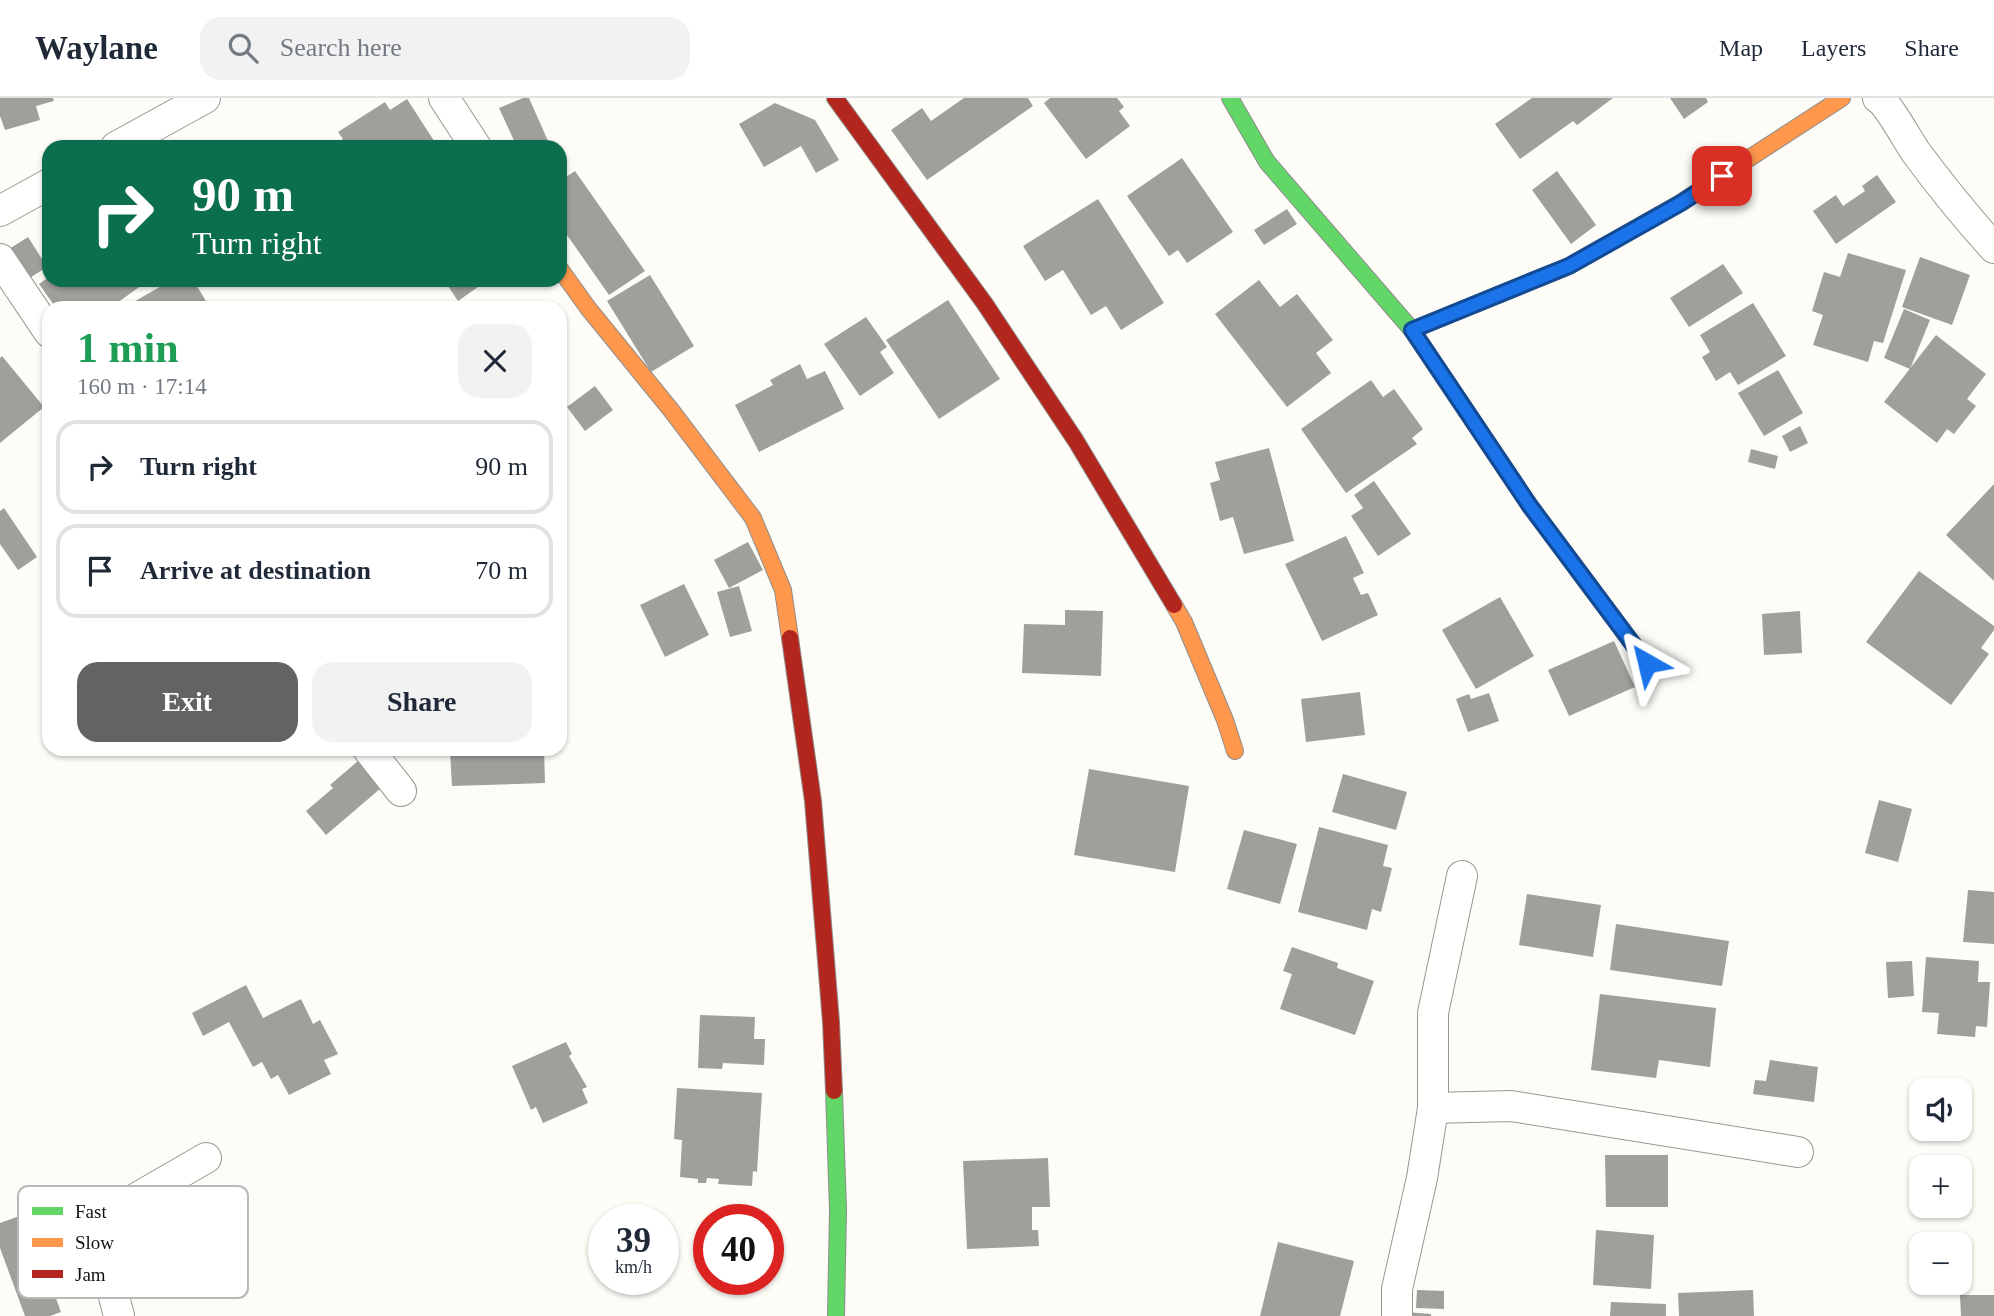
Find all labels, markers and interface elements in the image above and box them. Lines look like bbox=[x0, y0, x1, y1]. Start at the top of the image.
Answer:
search box bbox=[200, 17, 690, 80]
icon: search bbox=[224, 29, 262, 67]
text: Waylane bbox=[35, 30, 158, 66]
text: Search here bbox=[280, 33, 402, 62]
text: Map bbox=[1719, 35, 1763, 61]
text: Layers bbox=[1801, 35, 1866, 61]
text: Share bbox=[1904, 35, 1959, 61]
pin bbox=[1692, 146, 1752, 206]
icon: arrive bbox=[1703, 157, 1741, 195]
text: 90 m bbox=[192, 167, 294, 222]
icon: right bbox=[77, 168, 168, 259]
text: Turn right bbox=[192, 225, 322, 261]
button: close bbox=[458, 324, 532, 398]
text: 1 min bbox=[77, 325, 179, 371]
text: 160 m · 17:14 bbox=[77, 374, 207, 399]
icon: right bbox=[81, 448, 119, 486]
text: Turn right bbox=[140, 452, 257, 481]
text: 90 m bbox=[475, 452, 528, 481]
icon: arrive bbox=[81, 552, 119, 590]
text: Arrive at destination bbox=[140, 556, 371, 585]
text: 70 m bbox=[475, 556, 528, 585]
position arrow bbox=[1610, 626, 1684, 700]
button: Exit bbox=[77, 662, 298, 742]
button: Share bbox=[312, 662, 532, 742]
map controls bbox=[1909, 1078, 1972, 1295]
button: sound bbox=[1909, 1078, 1972, 1141]
button: + bbox=[1909, 1155, 1972, 1218]
legend bbox=[18, 1186, 248, 1298]
text: Fast bbox=[75, 1201, 107, 1222]
speed limit sign: 40 bbox=[693, 1204, 784, 1295]
text: 39 bbox=[616, 1221, 651, 1260]
text: Slow bbox=[75, 1232, 114, 1253]
button: − bbox=[1909, 1232, 1972, 1295]
text: km/h bbox=[615, 1257, 652, 1277]
text: Jam bbox=[75, 1264, 106, 1285]

